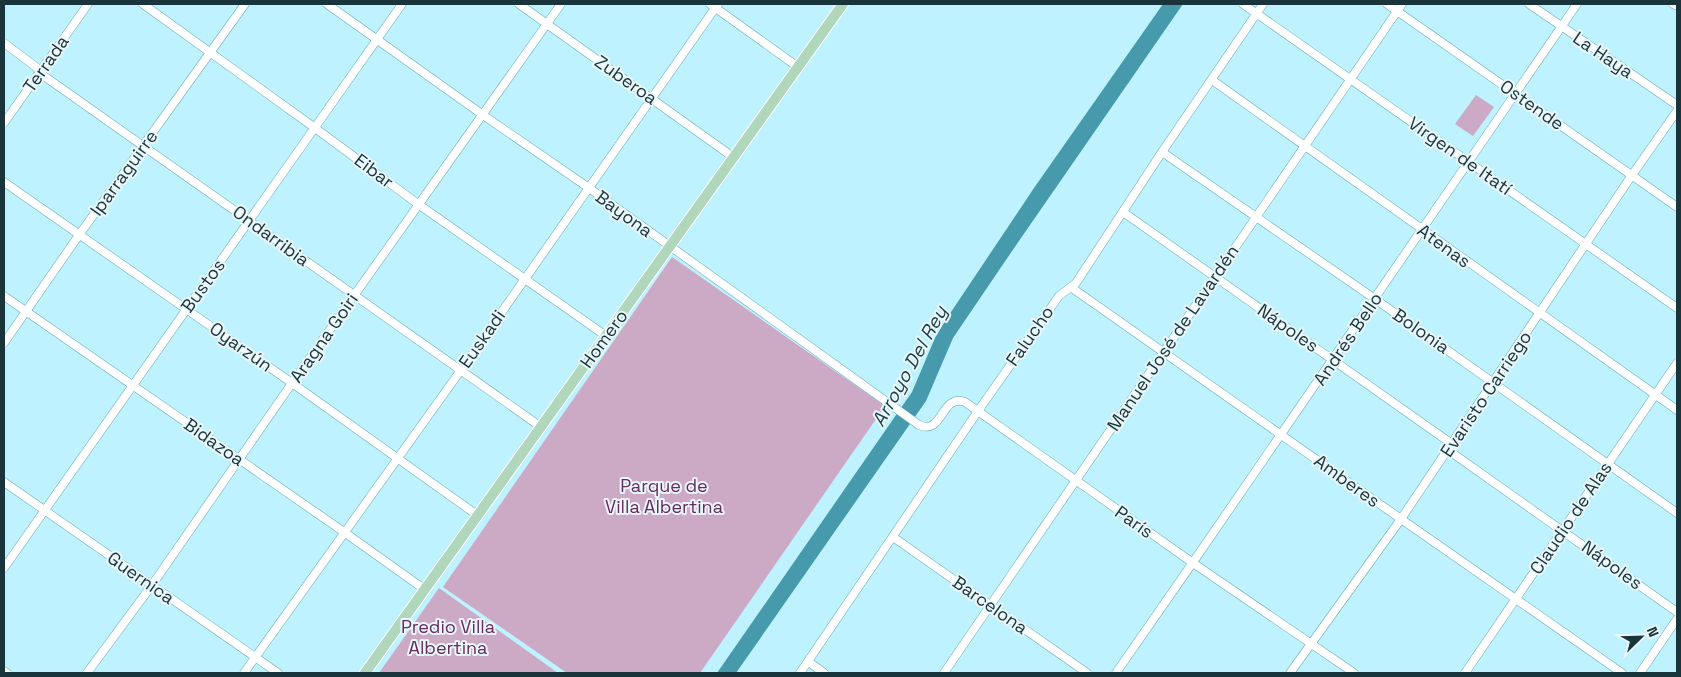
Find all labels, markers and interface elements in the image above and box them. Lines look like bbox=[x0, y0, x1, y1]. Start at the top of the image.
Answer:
street label: La Haya bbox=[1569, 26, 1638, 83]
street label: Terrada bbox=[18, 31, 74, 97]
street label: Zuberoa bbox=[590, 50, 662, 110]
street label: Ostende bbox=[1496, 74, 1569, 135]
street label: Virgen de Itatí bbox=[1404, 111, 1517, 200]
street label: Iparraguirre bbox=[85, 125, 162, 220]
street label: Eibar bbox=[350, 148, 399, 193]
street label: Bayona bbox=[591, 185, 658, 242]
street label: Ondarribia bbox=[228, 200, 314, 271]
street label: Atenas bbox=[1413, 219, 1475, 273]
street label: Manuel José de Lavardén bbox=[1102, 240, 1244, 435]
street label: Bustos bbox=[175, 254, 230, 317]
street label: Aragna Goiri bbox=[284, 288, 363, 387]
street label: Andrés Bello bbox=[1308, 288, 1387, 390]
street label: Nápoles bbox=[1253, 298, 1323, 357]
water label: Arroyo Del Rey bbox=[866, 300, 954, 431]
street label: Falucho bbox=[1001, 301, 1059, 370]
street label: Bolonia bbox=[1388, 303, 1454, 358]
street label: Euskadi bbox=[453, 305, 510, 372]
street label: Homero bbox=[575, 305, 632, 372]
street label: Oyarzún bbox=[205, 317, 277, 377]
street label: Evaristo Carriego bbox=[1435, 326, 1536, 461]
street label: Bidazoa bbox=[180, 412, 249, 471]
street label: Amberes bbox=[1310, 449, 1385, 512]
street label: Claudio de Alas bbox=[1524, 457, 1617, 578]
park label: Parque de Villa Albertina bbox=[605, 474, 723, 518]
street label: París bbox=[1111, 500, 1158, 543]
street label: Nápoles bbox=[1577, 535, 1647, 594]
street label: Guernica bbox=[103, 546, 179, 609]
street label: Barcelona bbox=[948, 570, 1033, 639]
north arrow bbox=[1616, 612, 1666, 662]
park label: Predio Villa Albertina bbox=[401, 615, 495, 659]
text: N bbox=[1643, 624, 1663, 640]

